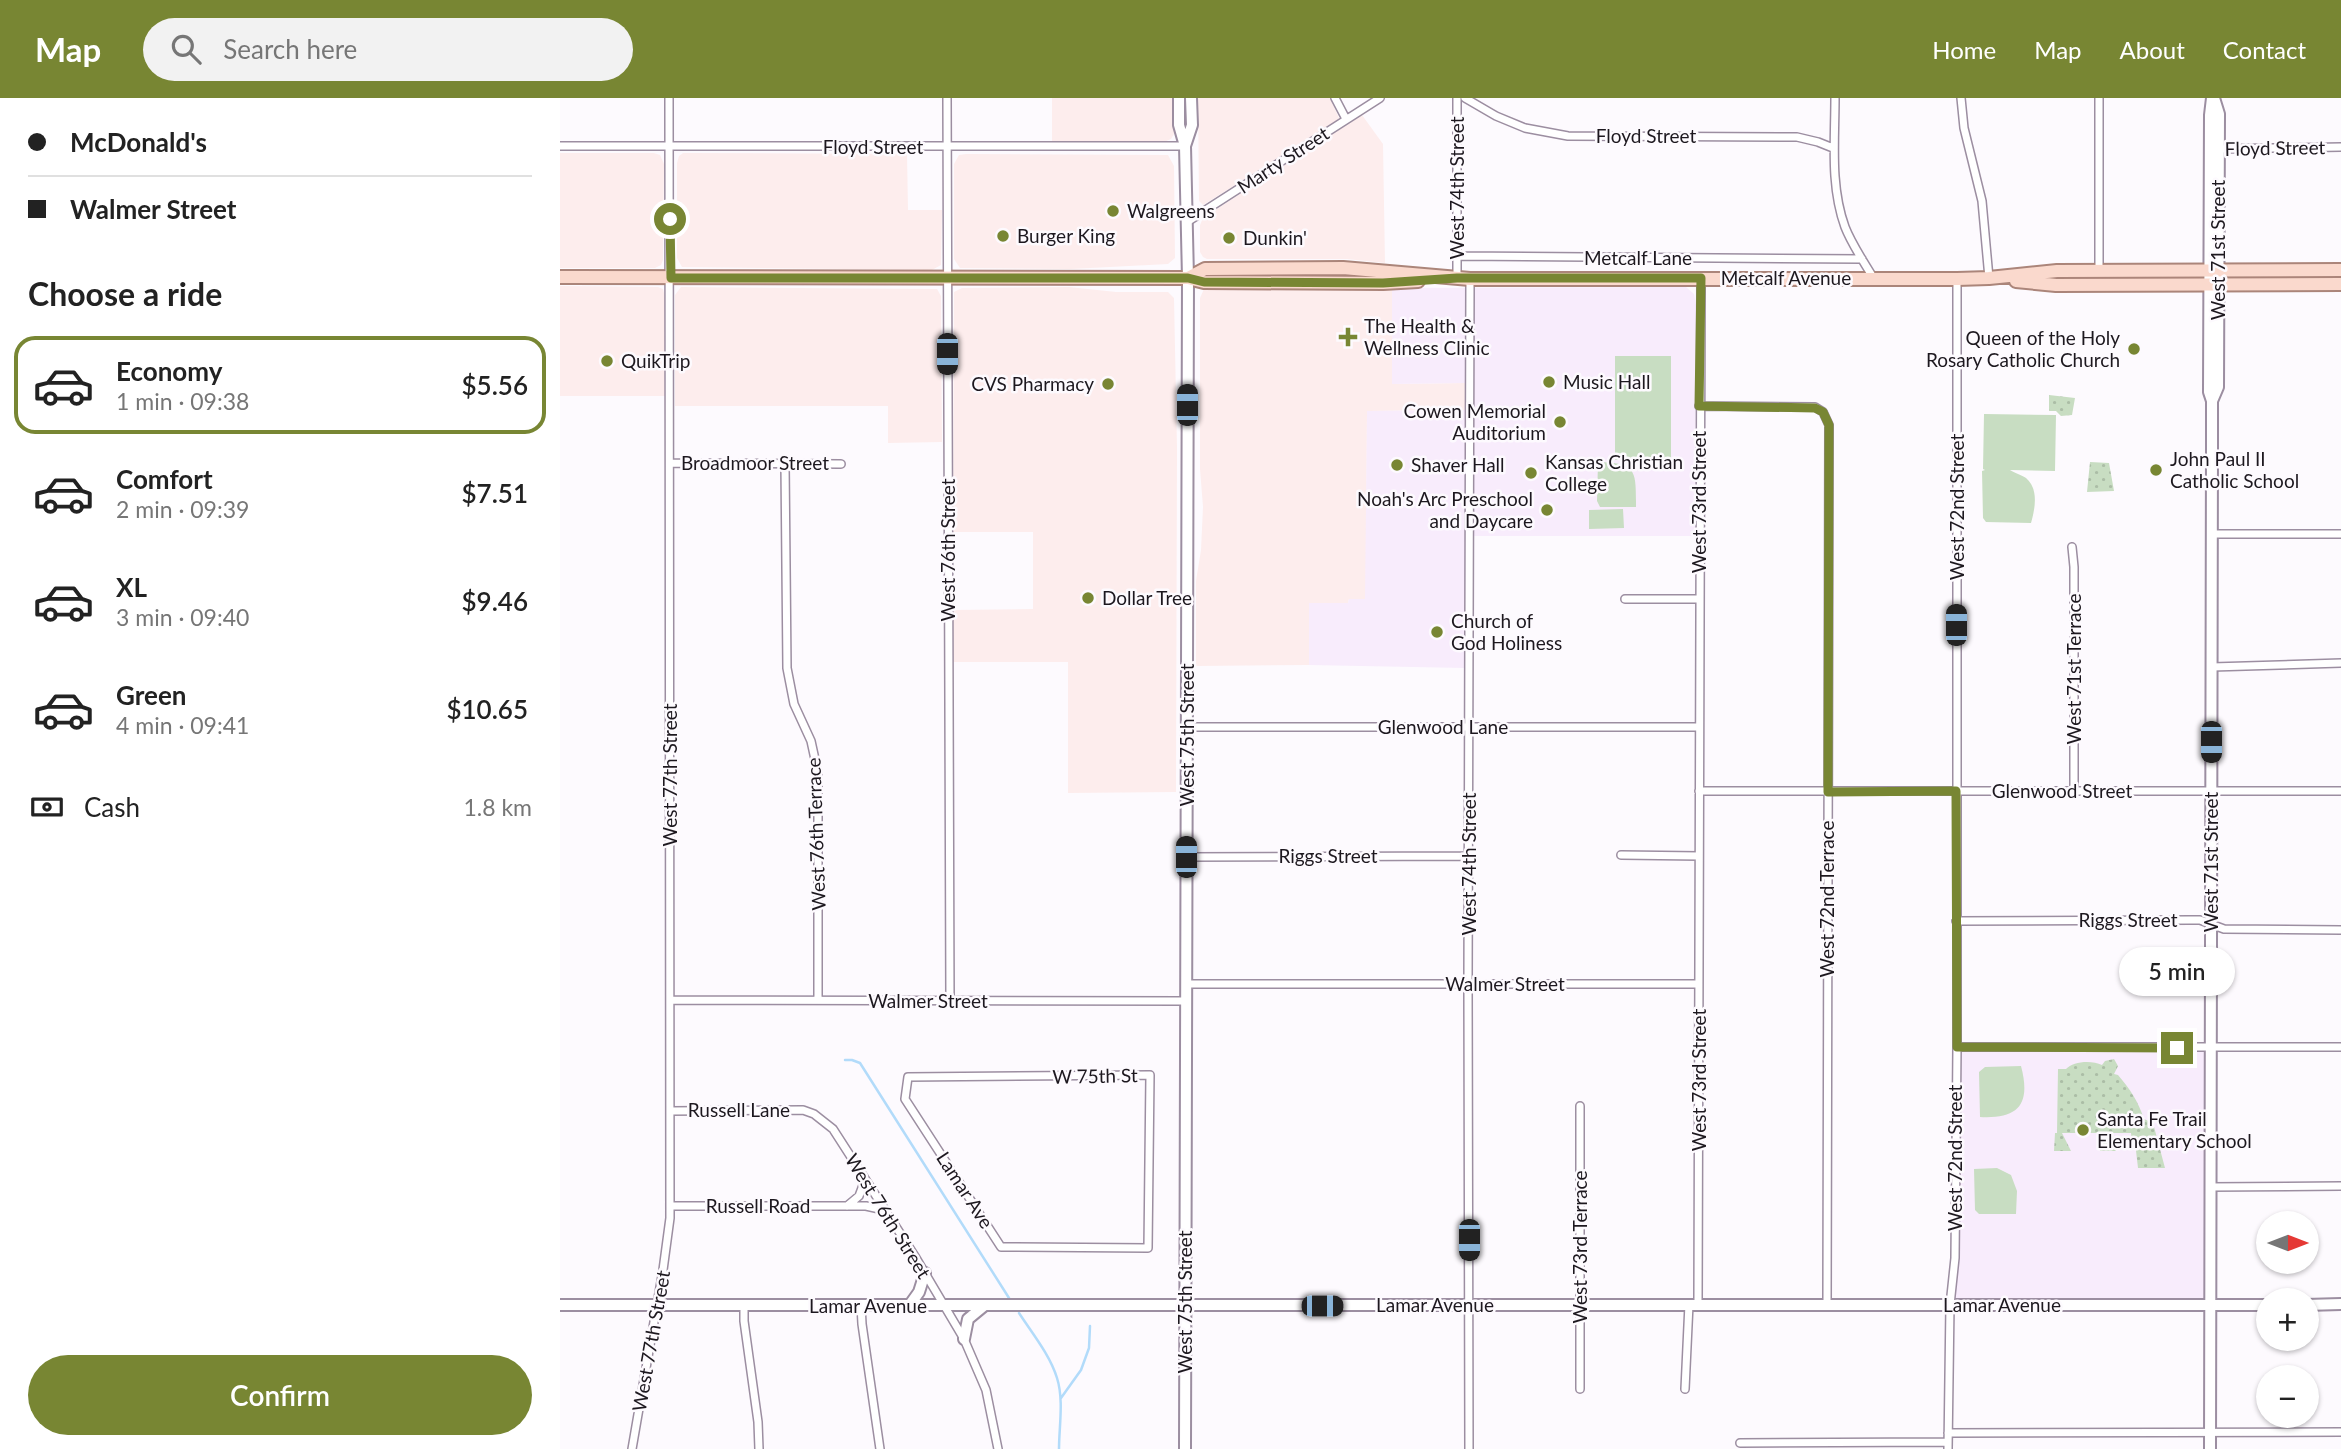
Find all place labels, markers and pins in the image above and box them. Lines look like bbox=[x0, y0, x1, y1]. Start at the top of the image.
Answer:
place label: Walgreens bbox=[1127, 199, 1215, 222]
marker: Walgreens bbox=[1105, 203, 1121, 219]
place label: Burger King bbox=[1017, 224, 1115, 247]
place label: Dunkin' bbox=[1243, 226, 1307, 249]
marker: Burger King bbox=[995, 228, 1011, 244]
marker: Dunkin' bbox=[1221, 230, 1237, 246]
place label: The Health & Wellness Clinic bbox=[1364, 314, 1490, 359]
place label: Queen of the Holy Rosary Catholic Church bbox=[1926, 326, 2120, 371]
marker: The Health & Wellness Clinic bbox=[1338, 327, 1358, 347]
marker: Queen of the Holy Rosary Catholic Church bbox=[2126, 341, 2142, 357]
place label: QuikTrip bbox=[621, 349, 690, 372]
marker: QuikTrip bbox=[599, 353, 615, 369]
place label: Music Hall bbox=[1563, 370, 1650, 393]
place label: CVS Pharmacy bbox=[971, 372, 1094, 395]
marker: Music Hall bbox=[1541, 374, 1557, 390]
marker: CVS Pharmacy bbox=[1100, 376, 1116, 392]
place label: Cowen Memorial Auditorium bbox=[1403, 399, 1546, 444]
marker: Cowen Memorial Auditorium bbox=[1552, 414, 1568, 430]
place label: John Paul II Catholic School bbox=[2170, 447, 2299, 492]
place label: Kansas Christian College bbox=[1545, 450, 1683, 495]
place label: Shaver Hall bbox=[1411, 453, 1505, 476]
marker: Shaver Hall bbox=[1389, 457, 1405, 473]
marker: John Paul II Catholic School bbox=[2148, 462, 2164, 478]
marker: Kansas Christian College bbox=[1523, 465, 1539, 481]
place label: Noah's Arc Preschool and Daycare bbox=[1357, 487, 1533, 532]
marker: Noah's Arc Preschool and Daycare bbox=[1539, 502, 1555, 518]
place label: Dollar Tree bbox=[1102, 586, 1192, 609]
marker: Dollar Tree bbox=[1080, 590, 1096, 606]
place label: Church of God Holiness bbox=[1451, 609, 1562, 654]
marker: Church of God Holiness bbox=[1429, 624, 1445, 640]
place label: Santa Fe Trail Elementary School bbox=[2097, 1107, 2252, 1152]
marker: Santa Fe Trail Elementary School bbox=[2075, 1122, 2091, 1138]

